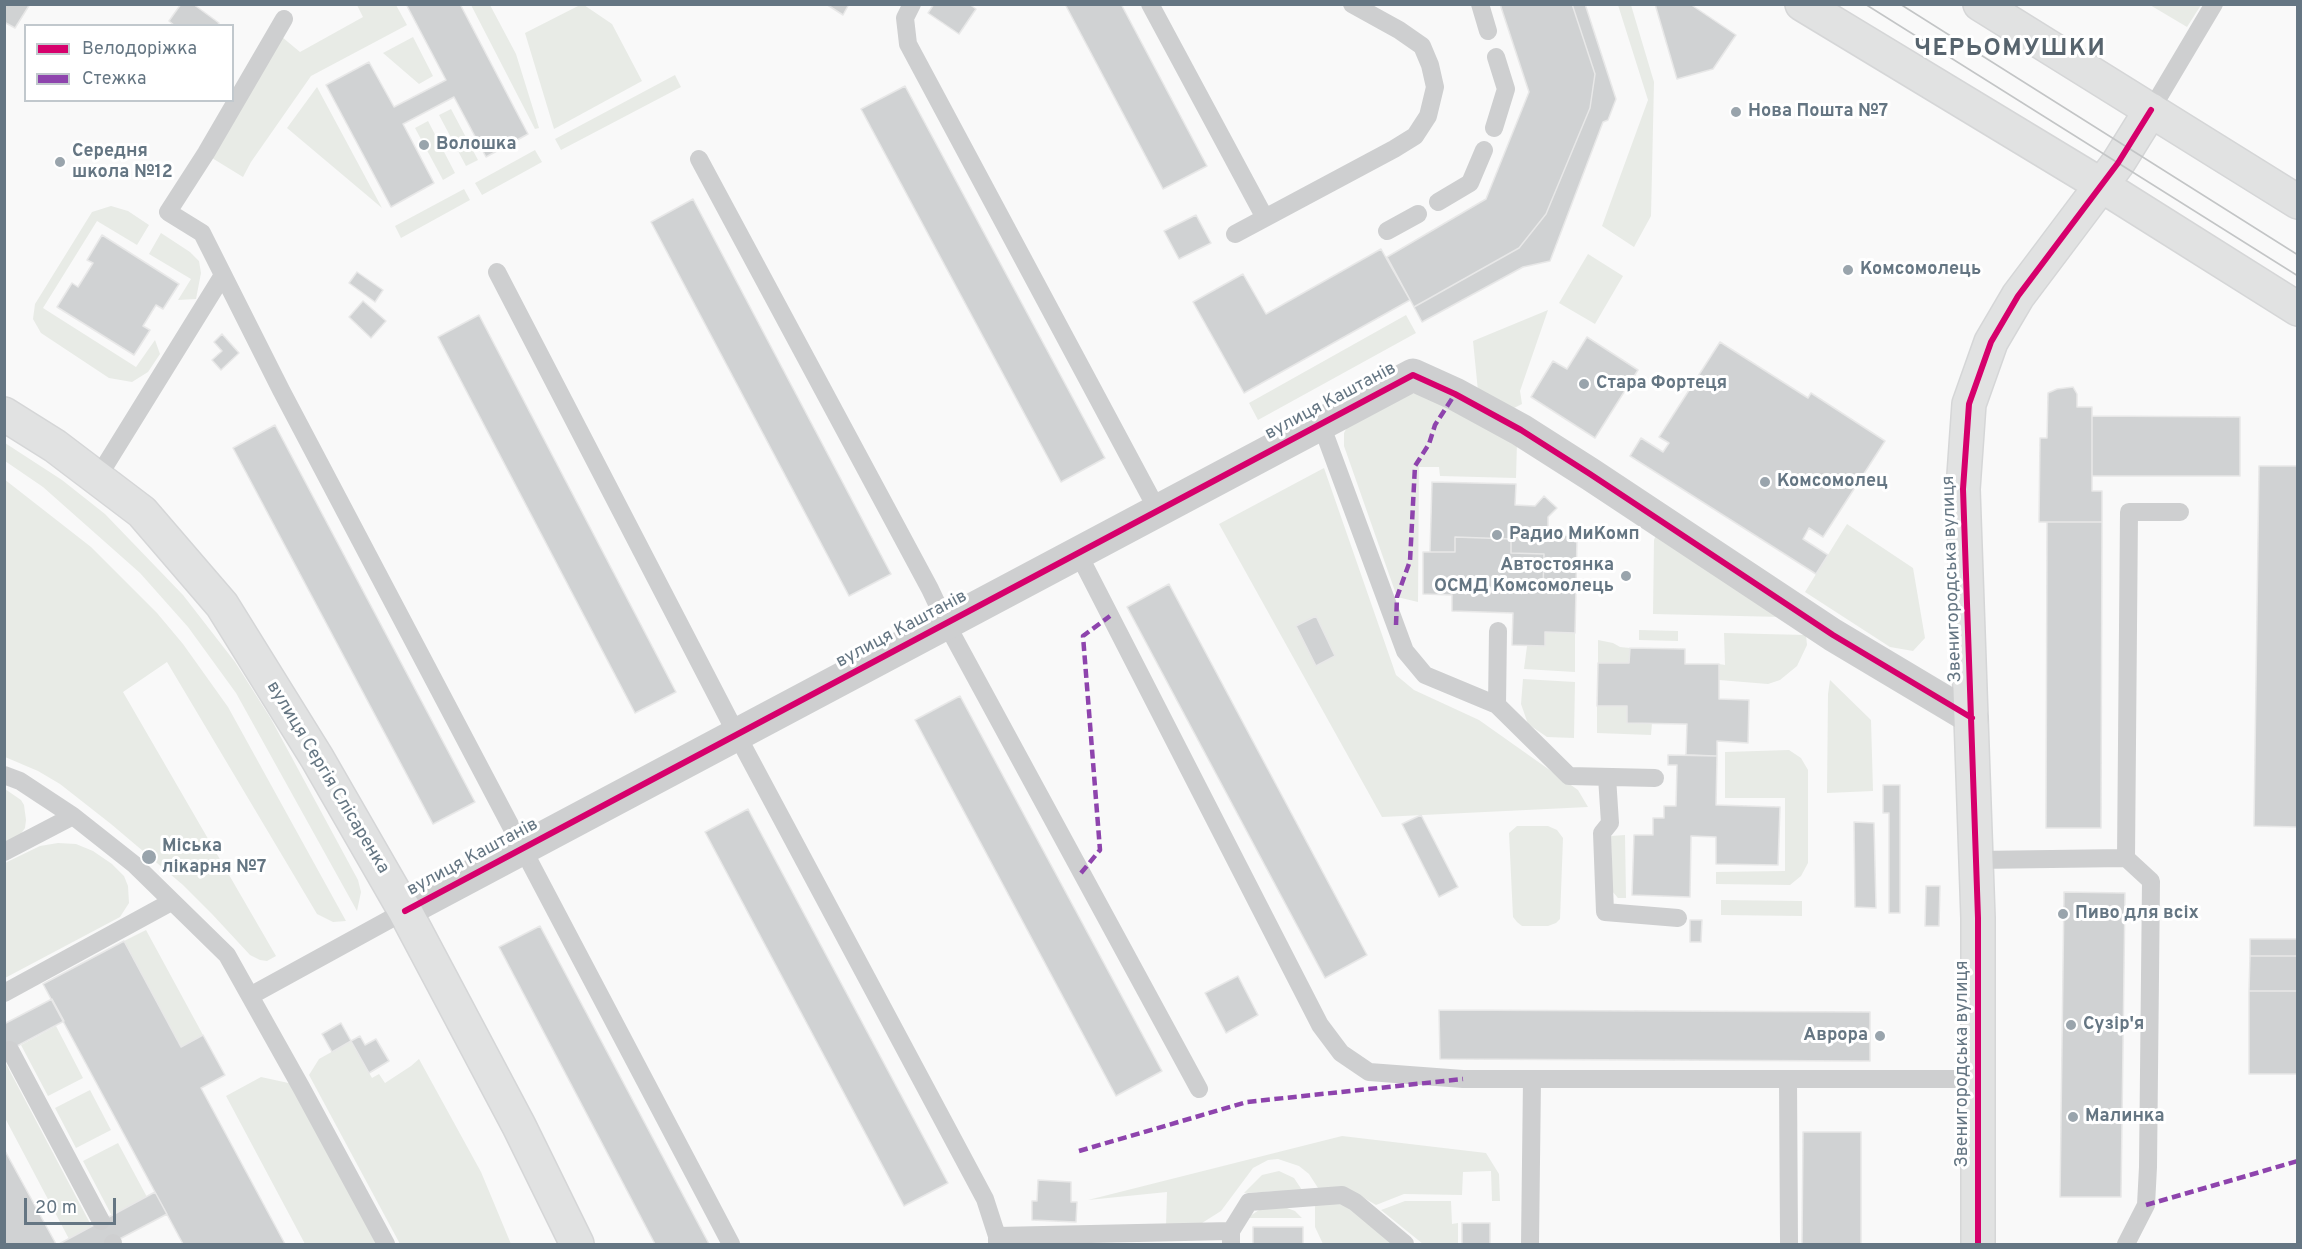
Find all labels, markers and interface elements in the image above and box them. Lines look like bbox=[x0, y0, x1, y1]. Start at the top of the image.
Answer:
legend bbox=[24, 24, 234, 102]
district label: ЧЕРЬОМУШКИ bbox=[1914, 36, 2106, 64]
text: Велодоріжка bbox=[82, 38, 197, 61]
text: Стежка bbox=[82, 68, 146, 91]
place label: Нова Пошта №7 bbox=[1748, 101, 1888, 123]
marker: Нова Пошта №7 bbox=[1729, 105, 1743, 119]
place label: Волошка bbox=[436, 134, 516, 156]
marker: Волошка bbox=[417, 138, 431, 152]
place label: Середня школа №12 bbox=[72, 141, 173, 184]
marker: Середня школа №12 bbox=[53, 155, 67, 169]
place label: Комсомолець bbox=[1860, 259, 1981, 281]
marker: Комсомолець bbox=[1841, 263, 1855, 277]
street label: вулиця Каштанів bbox=[1262, 358, 1400, 446]
place label: Стара Фортеця bbox=[1596, 373, 1727, 395]
marker: Стара Фортеця bbox=[1577, 377, 1591, 391]
place label: Комсомолец bbox=[1777, 471, 1888, 493]
marker: Комсомолец bbox=[1758, 475, 1772, 489]
street label: Звенигородська вулиця bbox=[1939, 475, 1967, 683]
place label: Радио МиКомп bbox=[1509, 524, 1640, 546]
marker: Радио МиКомп bbox=[1490, 528, 1504, 542]
place label: Автостоянка ОСМД Комсомолець bbox=[1434, 555, 1614, 598]
marker: Автостоянка ОСМД Комсомолець bbox=[1619, 569, 1633, 583]
street label: вулиця Каштанів bbox=[833, 586, 971, 674]
street label: вулиця Сергія Слісаренка bbox=[261, 678, 393, 878]
street label: вулиця Каштанів bbox=[404, 814, 542, 902]
place label: Міська лікарня №7 bbox=[162, 836, 266, 878]
marker: Міська лікарня №7 bbox=[140, 848, 158, 866]
place label: Пиво для всіх bbox=[2075, 903, 2199, 925]
marker: Пиво для всіх bbox=[2056, 907, 2070, 921]
street label: Звенигородська вулиця bbox=[1952, 960, 1974, 1168]
place label: Сузір'я bbox=[2083, 1014, 2144, 1036]
marker: Сузір'я bbox=[2064, 1018, 2078, 1032]
place label: Аврора bbox=[1803, 1025, 1868, 1047]
marker: Аврора bbox=[1873, 1029, 1887, 1043]
place label: Малинка bbox=[2085, 1106, 2164, 1128]
marker: Малинка bbox=[2066, 1110, 2080, 1124]
scale bar bbox=[27, 1186, 118, 1224]
text: 20 m bbox=[35, 1197, 77, 1220]

